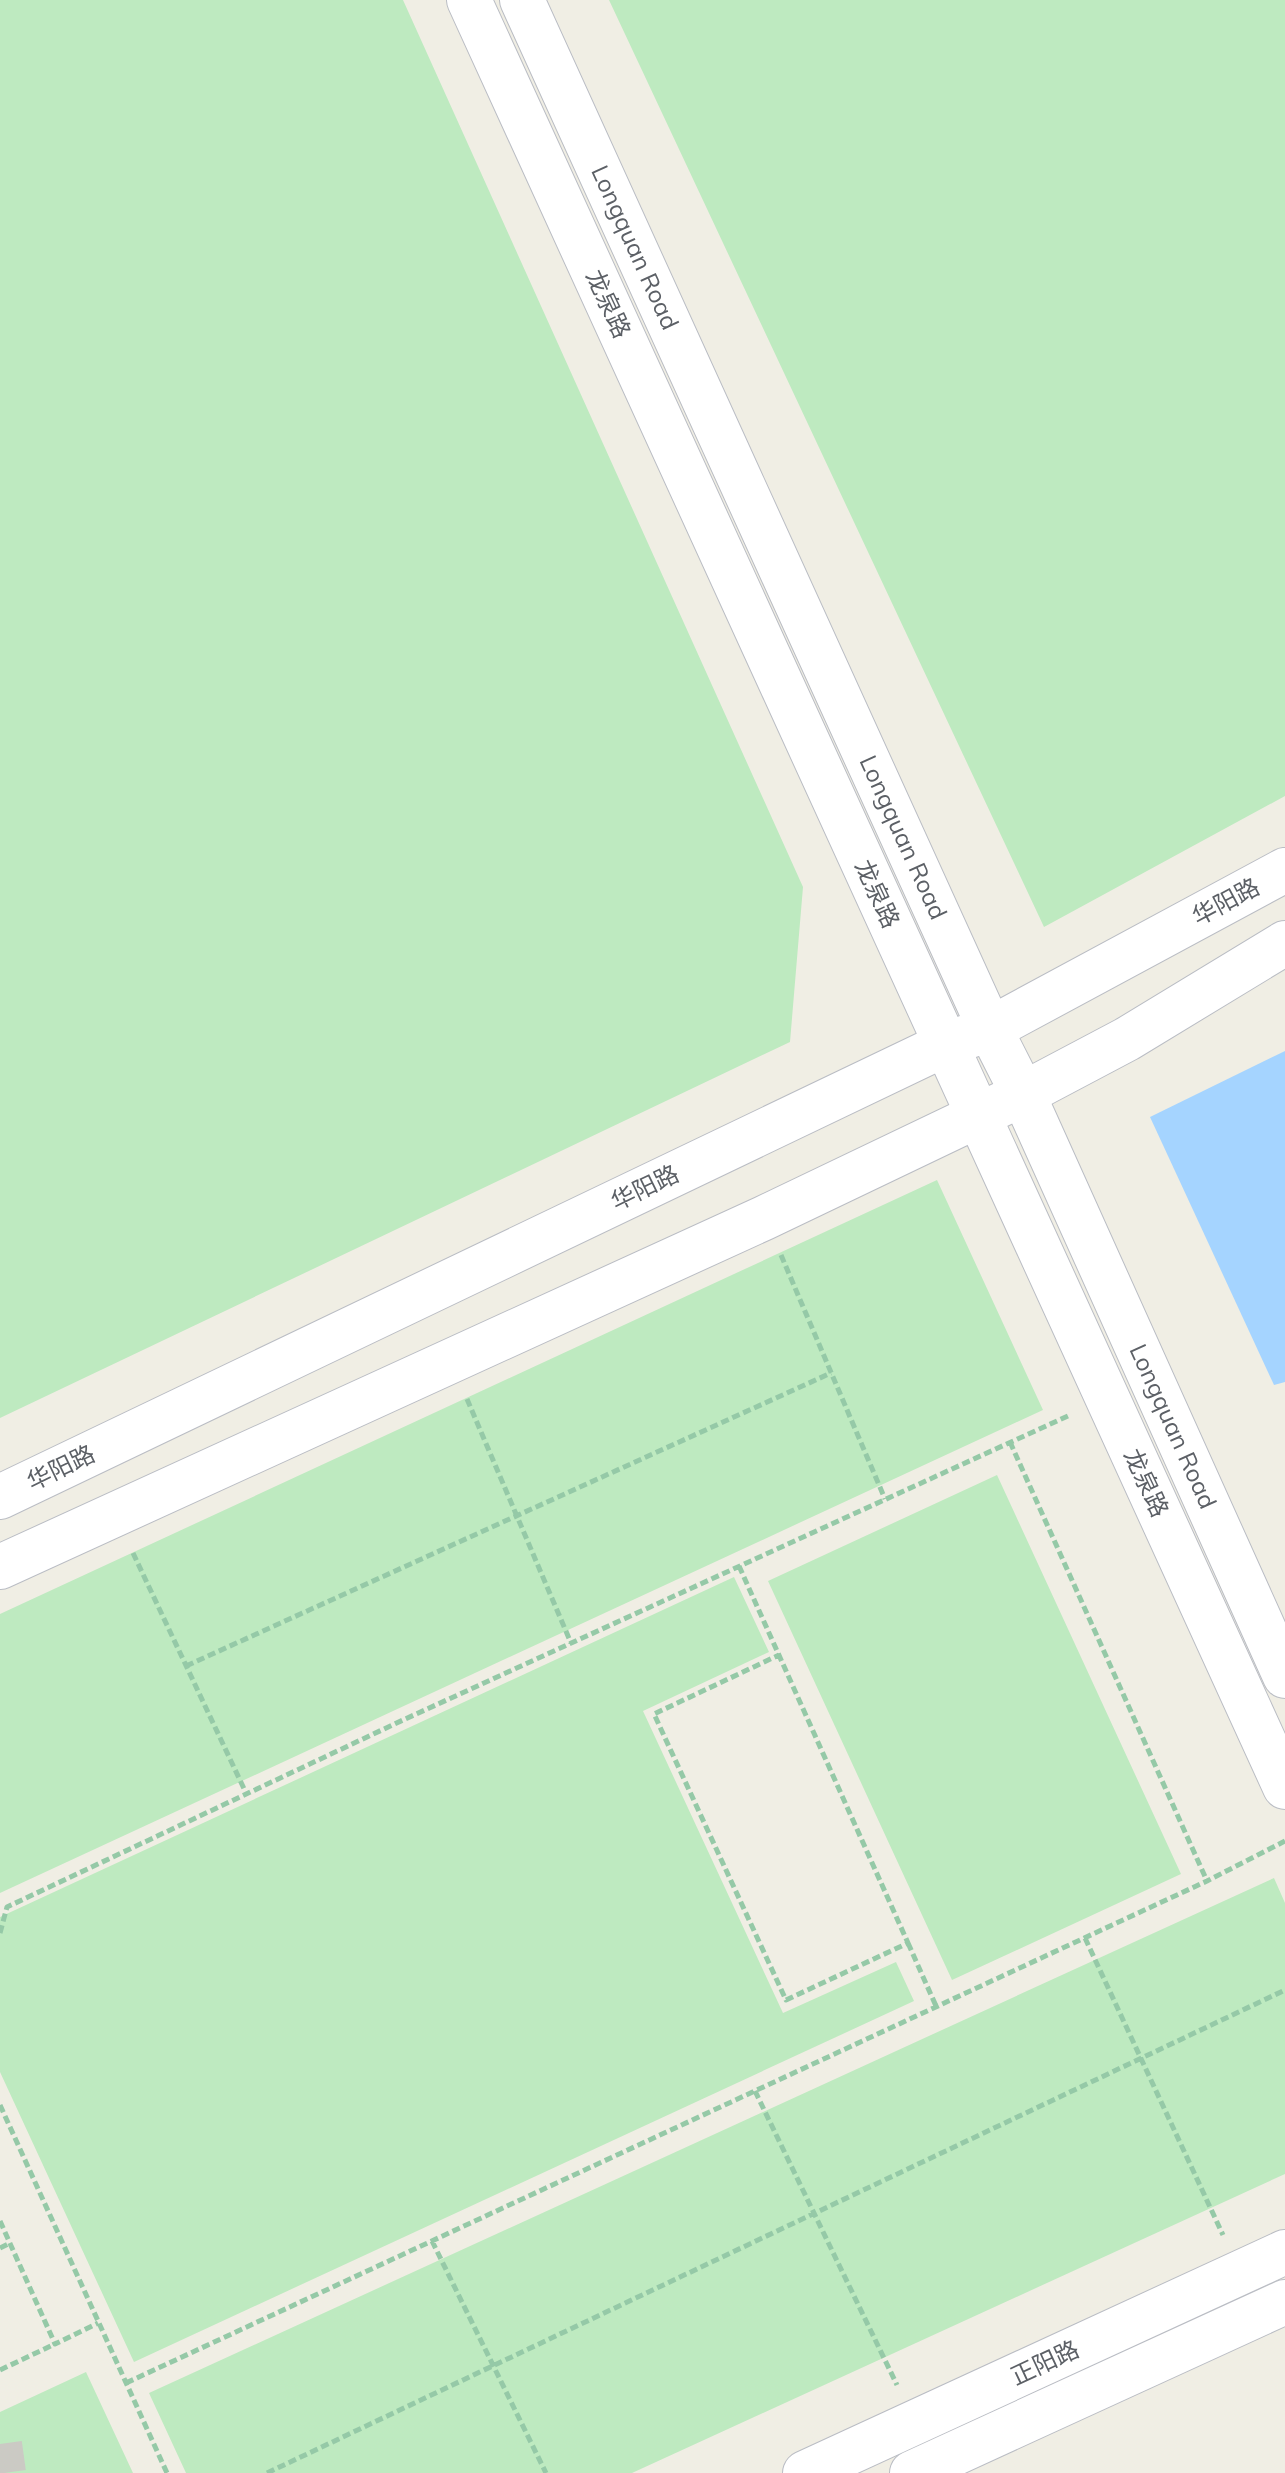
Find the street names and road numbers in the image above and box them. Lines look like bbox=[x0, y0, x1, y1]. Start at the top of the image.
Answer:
street label: Longquan Road bbox=[585, 160, 686, 334]
street label: 龙泉路 bbox=[580, 265, 638, 343]
street label: Longquan Road bbox=[853, 750, 954, 924]
street label: 龙泉路 bbox=[849, 855, 907, 933]
street label: 华阳路 bbox=[1187, 871, 1264, 931]
street label: 华阳路 bbox=[606, 1158, 683, 1216]
street label: Longquan Road bbox=[1124, 1339, 1224, 1513]
street label: 华阳路 bbox=[22, 1438, 99, 1496]
street label: 龙泉路 bbox=[1118, 1444, 1176, 1522]
street label: 正阳路 bbox=[1006, 2333, 1084, 2391]

